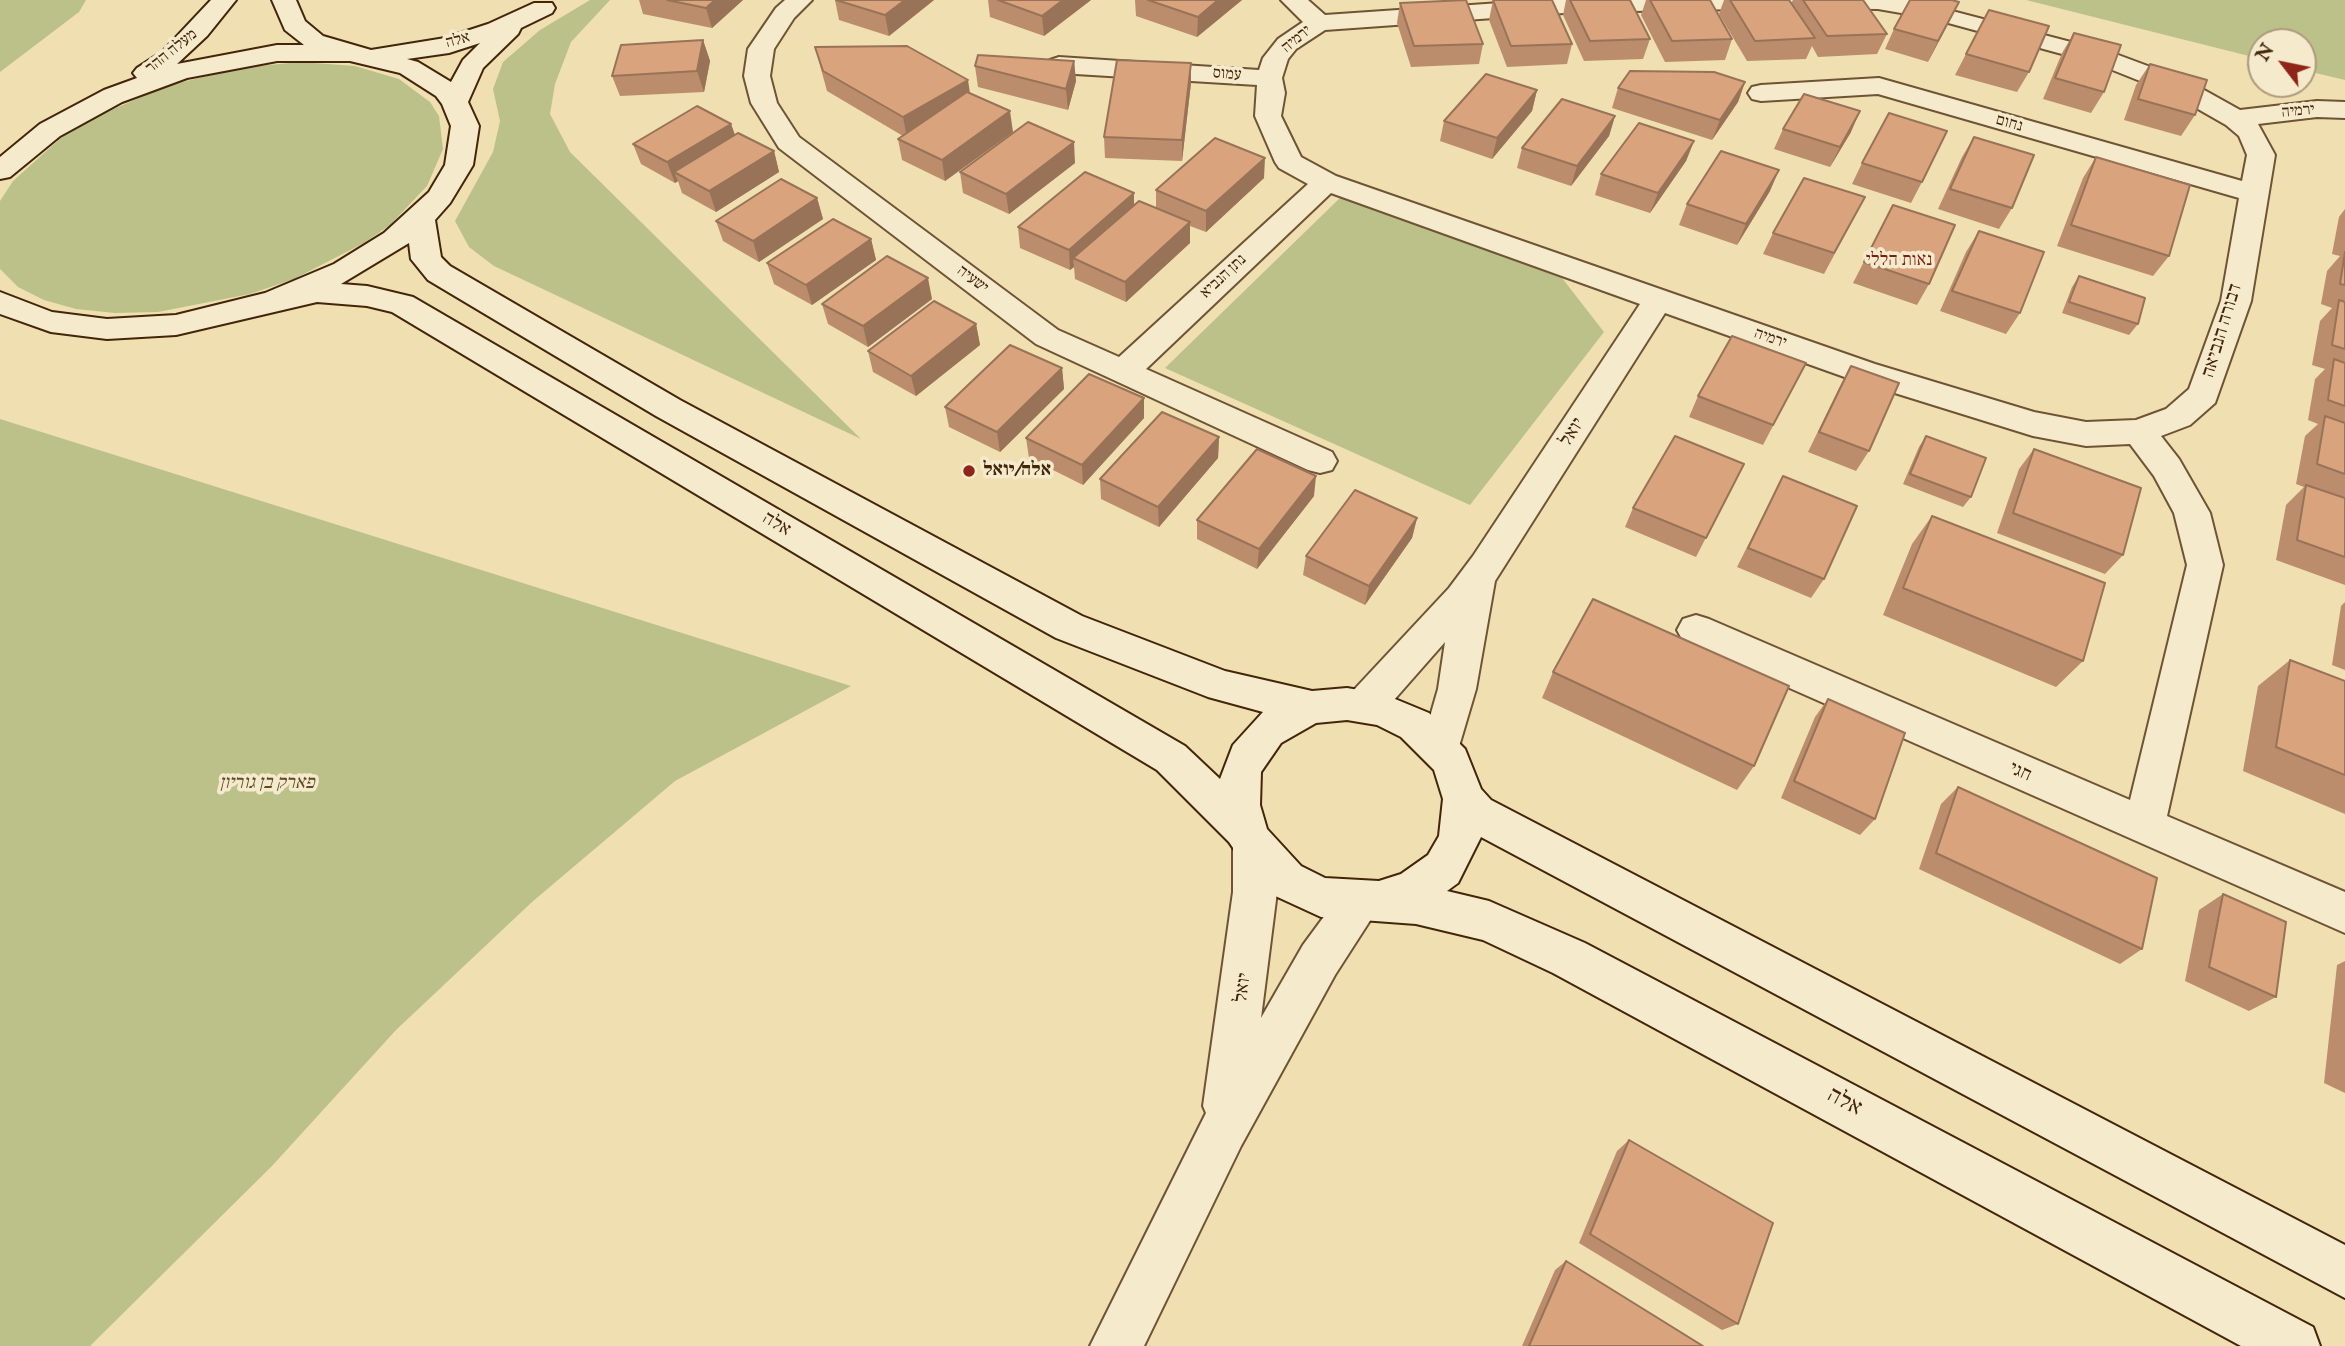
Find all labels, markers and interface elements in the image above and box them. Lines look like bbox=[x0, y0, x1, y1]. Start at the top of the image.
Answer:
street label: ירמיה bbox=[1278, 22, 1316, 58]
street label: מעלה ההר bbox=[142, 25, 202, 79]
north arrow bbox=[2247, 28, 2317, 98]
street label: אלה bbox=[444, 29, 472, 53]
text: N bbox=[2251, 40, 2280, 66]
street label: עמוס bbox=[1212, 64, 1242, 86]
street label: ירמיה bbox=[2281, 101, 2315, 123]
street label: נחום bbox=[1993, 111, 2025, 137]
district label: נאות הללי bbox=[1866, 250, 1932, 272]
street label: נתן הנביא bbox=[1197, 251, 1251, 303]
street label: ישעיה bbox=[952, 262, 992, 298]
street label: דבורה הנביאה bbox=[2198, 281, 2248, 381]
street label: ירמיה bbox=[1751, 325, 1789, 353]
street label: יואל bbox=[1555, 414, 1591, 452]
place label: אלה/יואל bbox=[983, 460, 1051, 482]
marker: אלה/יואל bbox=[961, 463, 977, 479]
street label: אלה bbox=[758, 508, 794, 542]
street label: חגי bbox=[2005, 758, 2035, 788]
park label: פארק בן גוריון bbox=[219, 773, 315, 795]
street label: יואל bbox=[1231, 972, 1257, 1004]
street label: אלה bbox=[1822, 1082, 1866, 1124]

